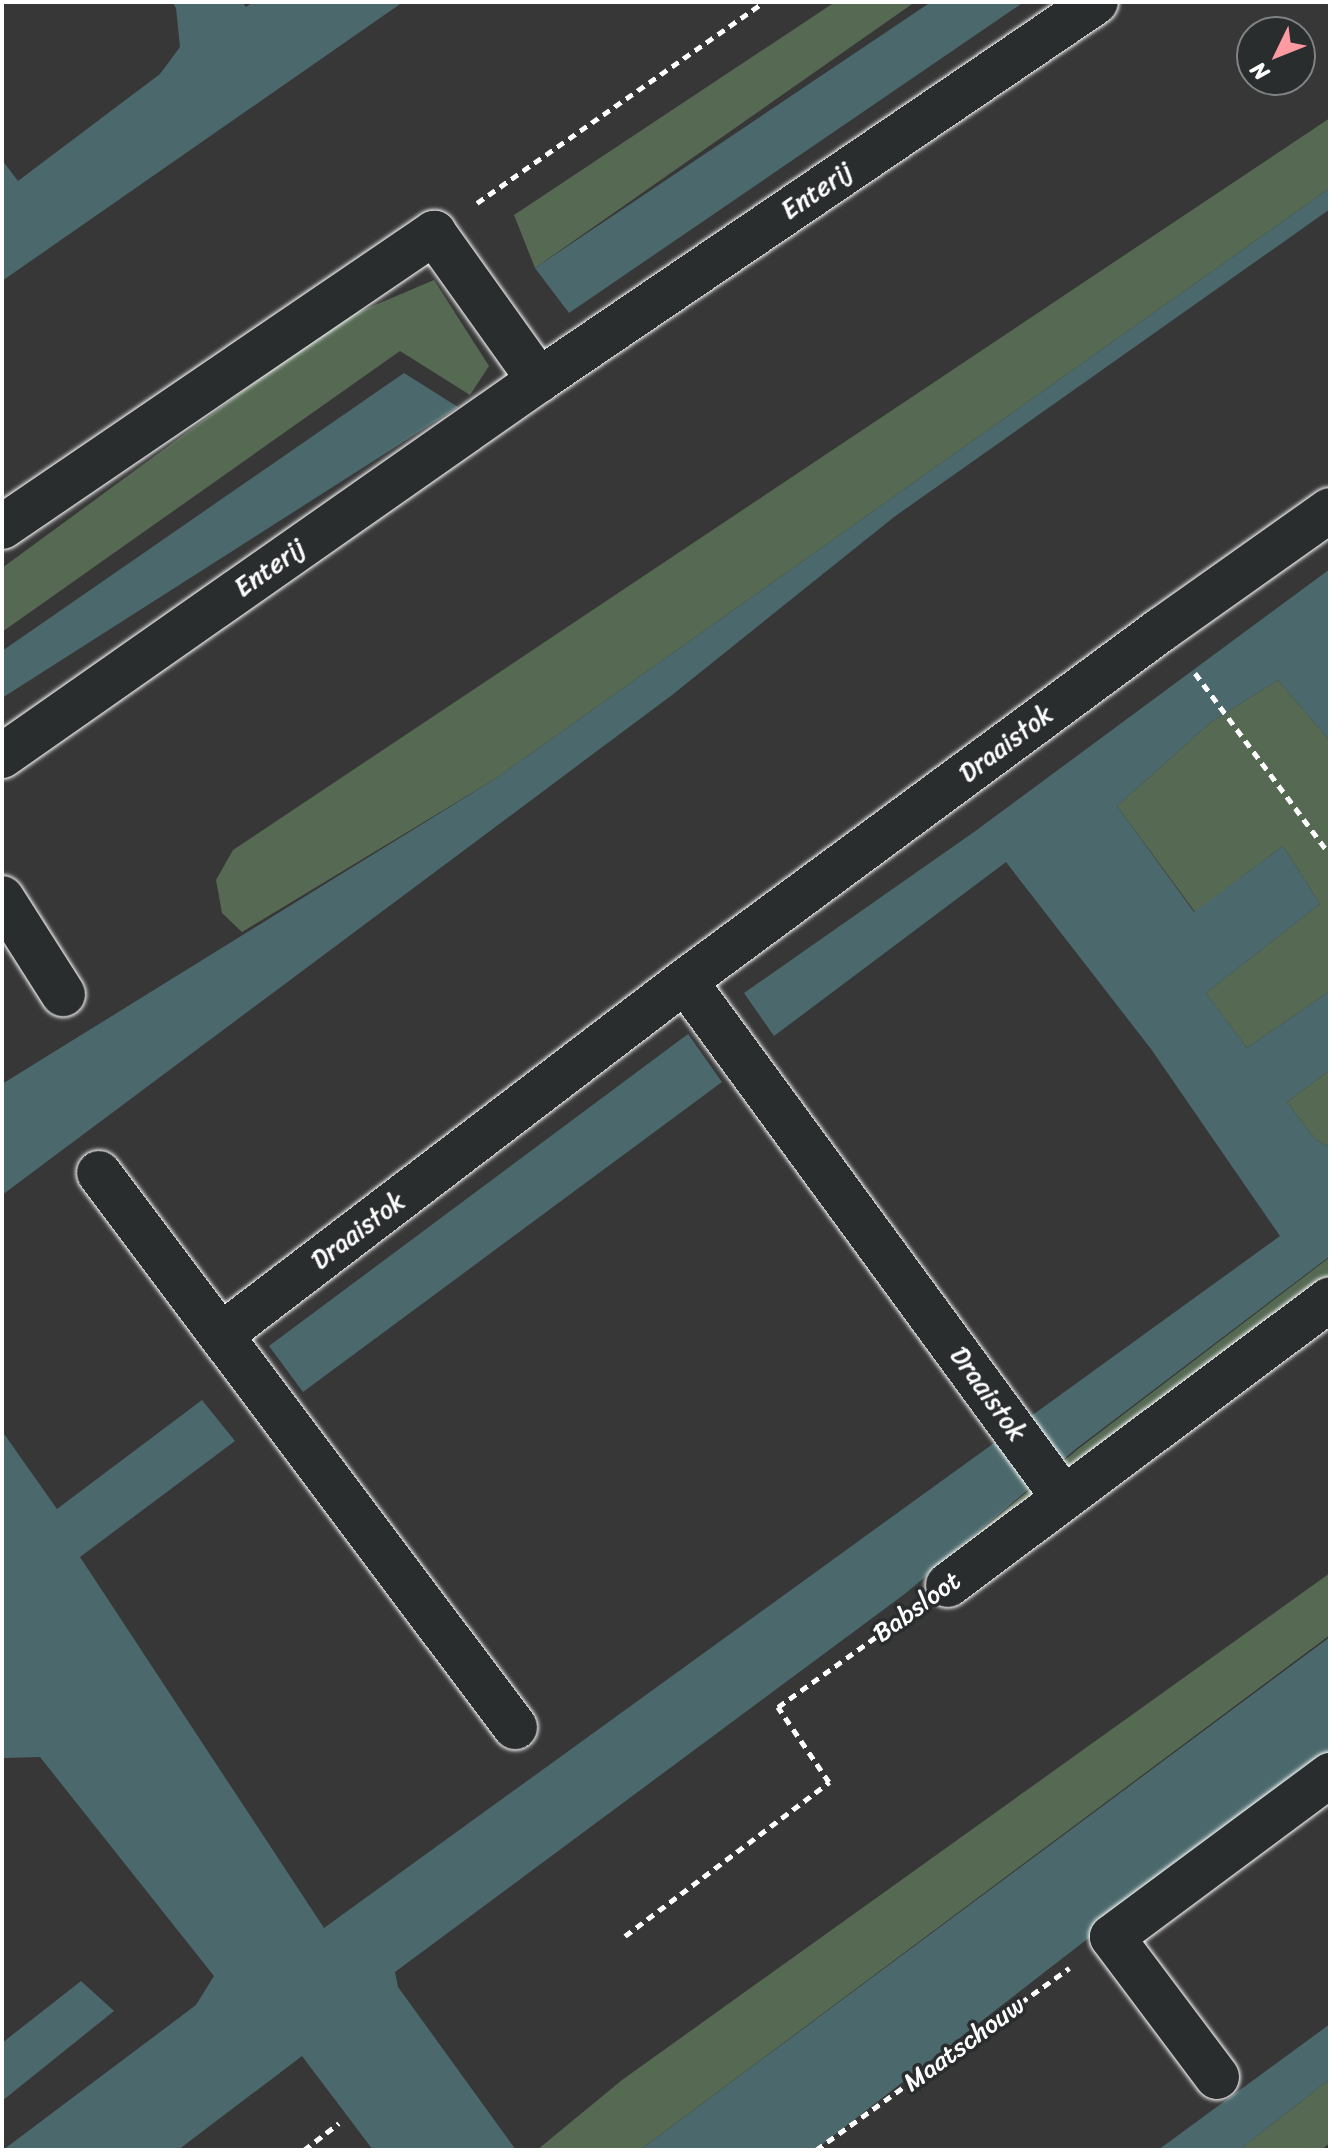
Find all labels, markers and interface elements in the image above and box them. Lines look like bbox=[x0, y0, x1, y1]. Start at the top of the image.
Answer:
north arrow bbox=[1236, 16, 1316, 96]
text: N bbox=[1240, 52, 1279, 90]
street label: Enterij bbox=[775, 156, 859, 226]
street label: Enterij bbox=[229, 532, 311, 604]
street label: Draaistok bbox=[953, 699, 1059, 789]
street label: Draaistok bbox=[305, 1186, 411, 1276]
street label: Draaistok bbox=[943, 1341, 1033, 1447]
street label: Babsloot bbox=[867, 1565, 967, 1649]
street label: Maatschouw bbox=[897, 1990, 1031, 2098]

